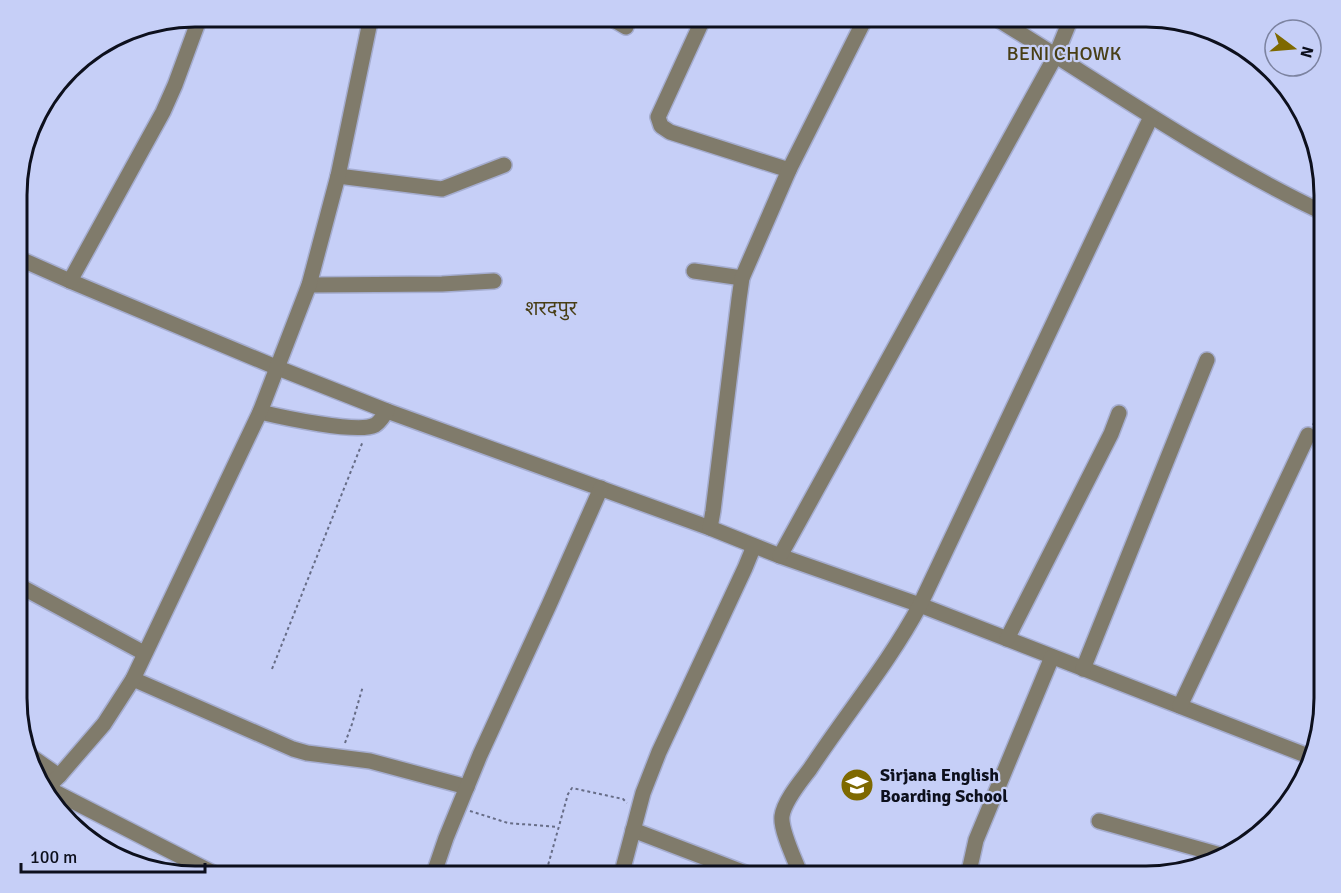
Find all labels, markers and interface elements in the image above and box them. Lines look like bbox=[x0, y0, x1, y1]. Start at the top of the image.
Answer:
north arrow bbox=[1263, 18, 1323, 78]
district label: BENI CHOWK bbox=[1007, 41, 1122, 66]
text: N bbox=[1295, 44, 1318, 60]
district label: शरदपुर bbox=[525, 296, 578, 321]
place label: Sirjana English Boarding School bbox=[880, 764, 1008, 807]
school or university icon: Sirjana English Boarding School bbox=[839, 767, 875, 803]
scale bar bbox=[21, 836, 206, 874]
text: 100 m bbox=[30, 846, 77, 868]

